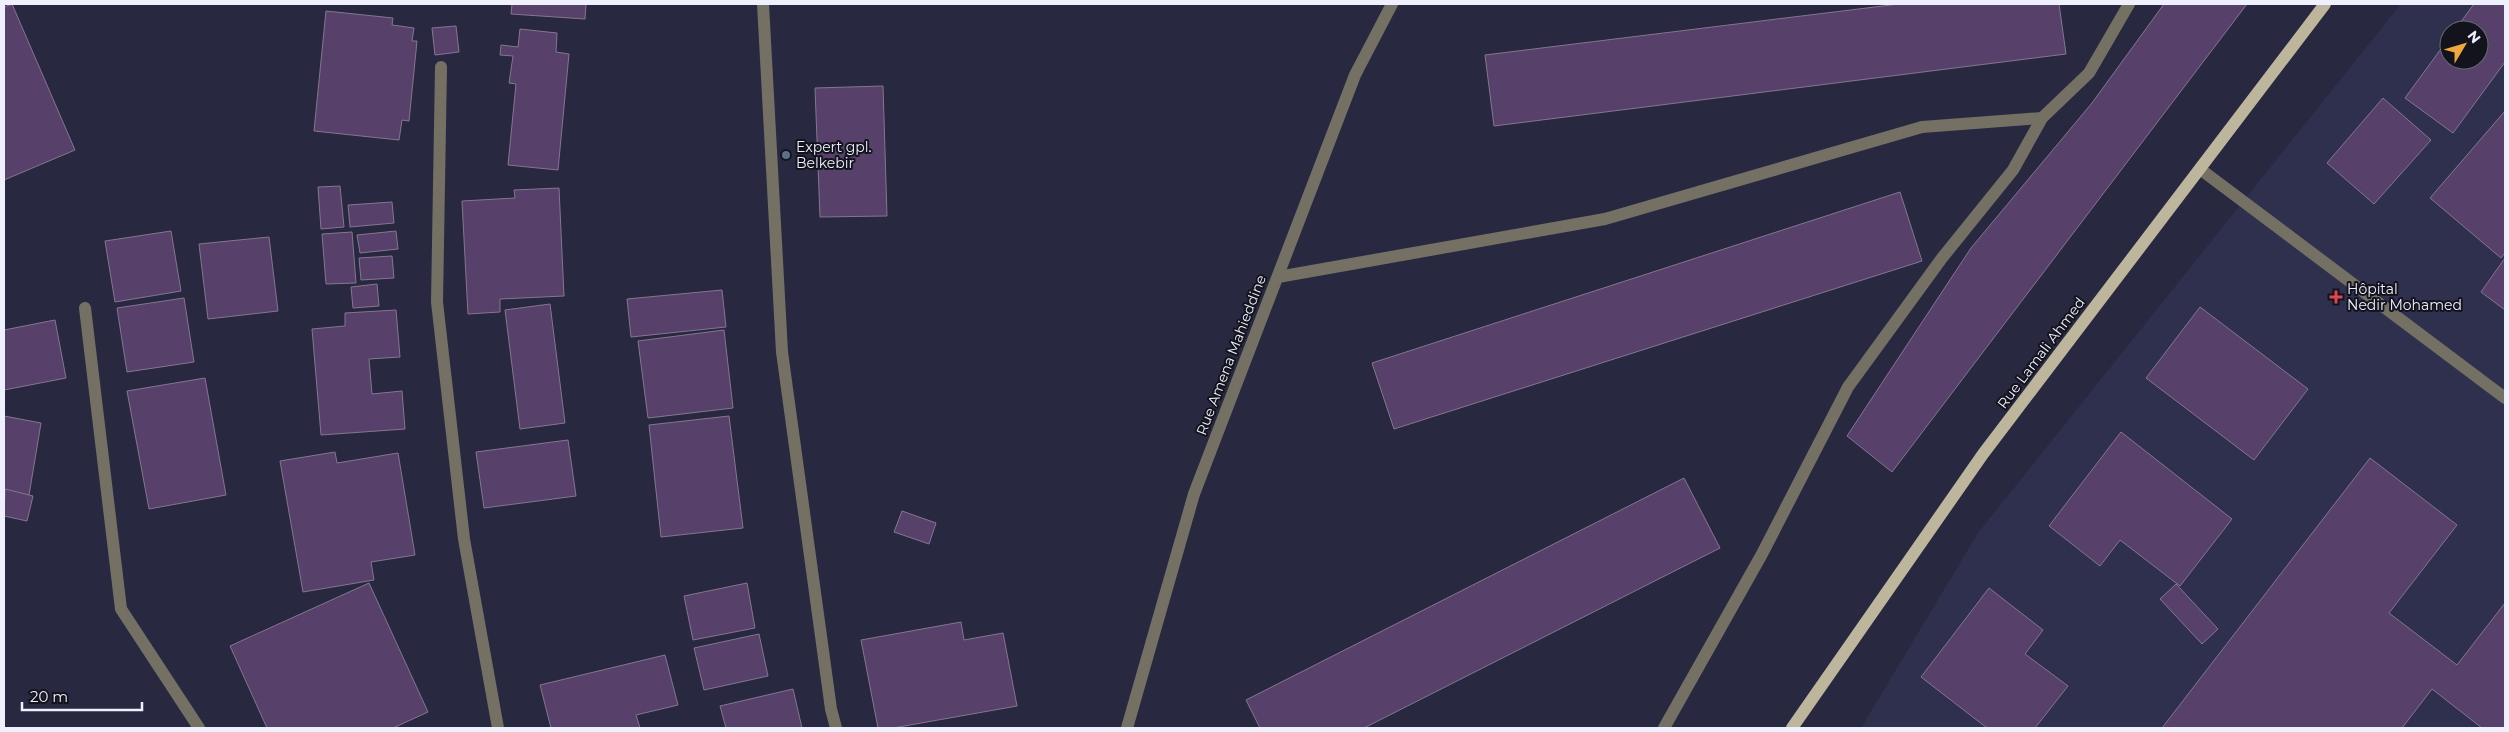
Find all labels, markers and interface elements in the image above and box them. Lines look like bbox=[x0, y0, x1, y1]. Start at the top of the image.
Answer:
north arrow bbox=[2439, 20, 2489, 70]
text: N bbox=[2464, 27, 2485, 47]
place label: Expert gpl. Belkebir bbox=[796, 138, 872, 172]
marker: Expert gpl. Belkebir bbox=[780, 149, 792, 161]
street label: Rue Amena Mahieddine bbox=[1192, 272, 1270, 438]
place label: Hôpital Nedir Mohamed bbox=[2347, 280, 2462, 314]
marker: Hôpital Nedir Mohamed bbox=[2329, 290, 2343, 304]
street label: Rue Lamali Ahmed bbox=[1993, 294, 2089, 412]
scale bar bbox=[22, 680, 142, 712]
text: 20 m bbox=[30, 687, 68, 706]

